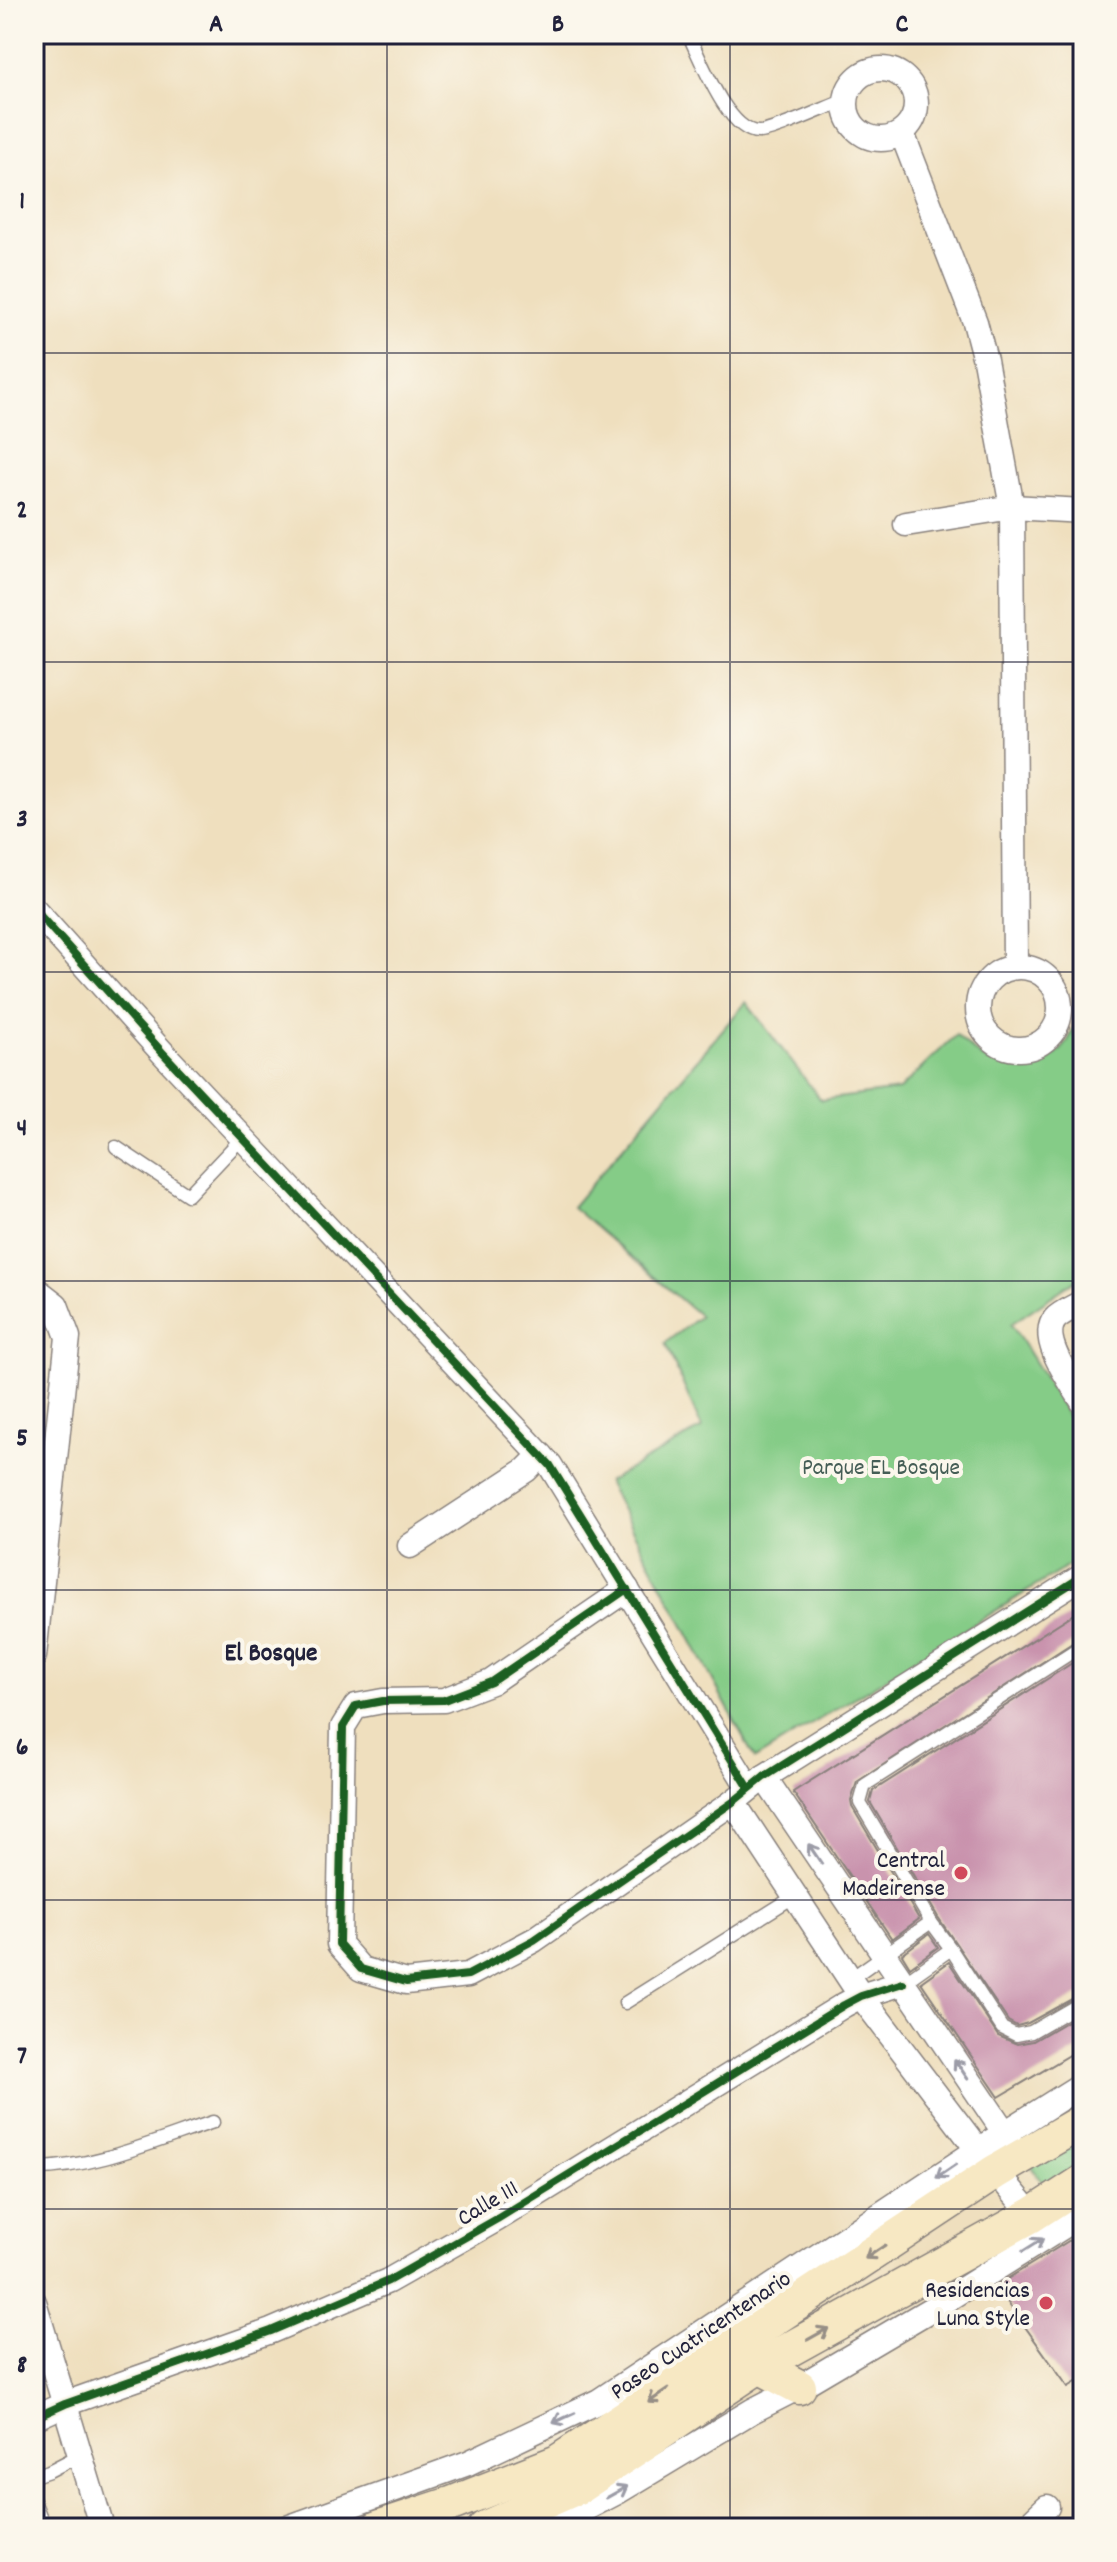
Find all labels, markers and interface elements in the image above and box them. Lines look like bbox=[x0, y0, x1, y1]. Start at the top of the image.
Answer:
text: A bbox=[209, 7, 223, 44]
text: B bbox=[552, 7, 564, 44]
text: C bbox=[896, 7, 909, 44]
text: 1 bbox=[19, 184, 25, 221]
text: 2 bbox=[16, 493, 28, 530]
text: 3 bbox=[16, 802, 28, 839]
text: 4 bbox=[17, 1111, 27, 1148]
text: 5 bbox=[16, 1421, 28, 1458]
park label: Parque EL Bosque bbox=[802, 1452, 960, 1486]
district label: El Bosque bbox=[224, 1636, 318, 1673]
text: 6 bbox=[16, 1730, 28, 1767]
one-way arrow bbox=[807, 1843, 823, 1865]
place label: Central Madeirense bbox=[842, 1845, 945, 1907]
marker: Central Madeirense bbox=[952, 1864, 970, 1882]
text: 7 bbox=[17, 2039, 27, 2076]
one-way arrow bbox=[953, 2059, 969, 2081]
one-way arrow bbox=[936, 2162, 958, 2179]
street label: Calle 111 bbox=[451, 2173, 526, 2236]
one-way arrow bbox=[1021, 2237, 1044, 2253]
one-way arrow bbox=[864, 2243, 886, 2260]
street label: Paseo Cuatricentenario bbox=[604, 2263, 799, 2410]
place label: Residencias Luna Style bbox=[925, 2275, 1030, 2337]
marker: Residencias Luna Style bbox=[1037, 2294, 1055, 2312]
one-way arrow bbox=[806, 2326, 829, 2342]
text: 8 bbox=[17, 2348, 27, 2385]
one-way arrow bbox=[647, 2388, 670, 2404]
one-way arrow bbox=[552, 2411, 576, 2426]
one-way arrow bbox=[605, 2484, 628, 2500]

